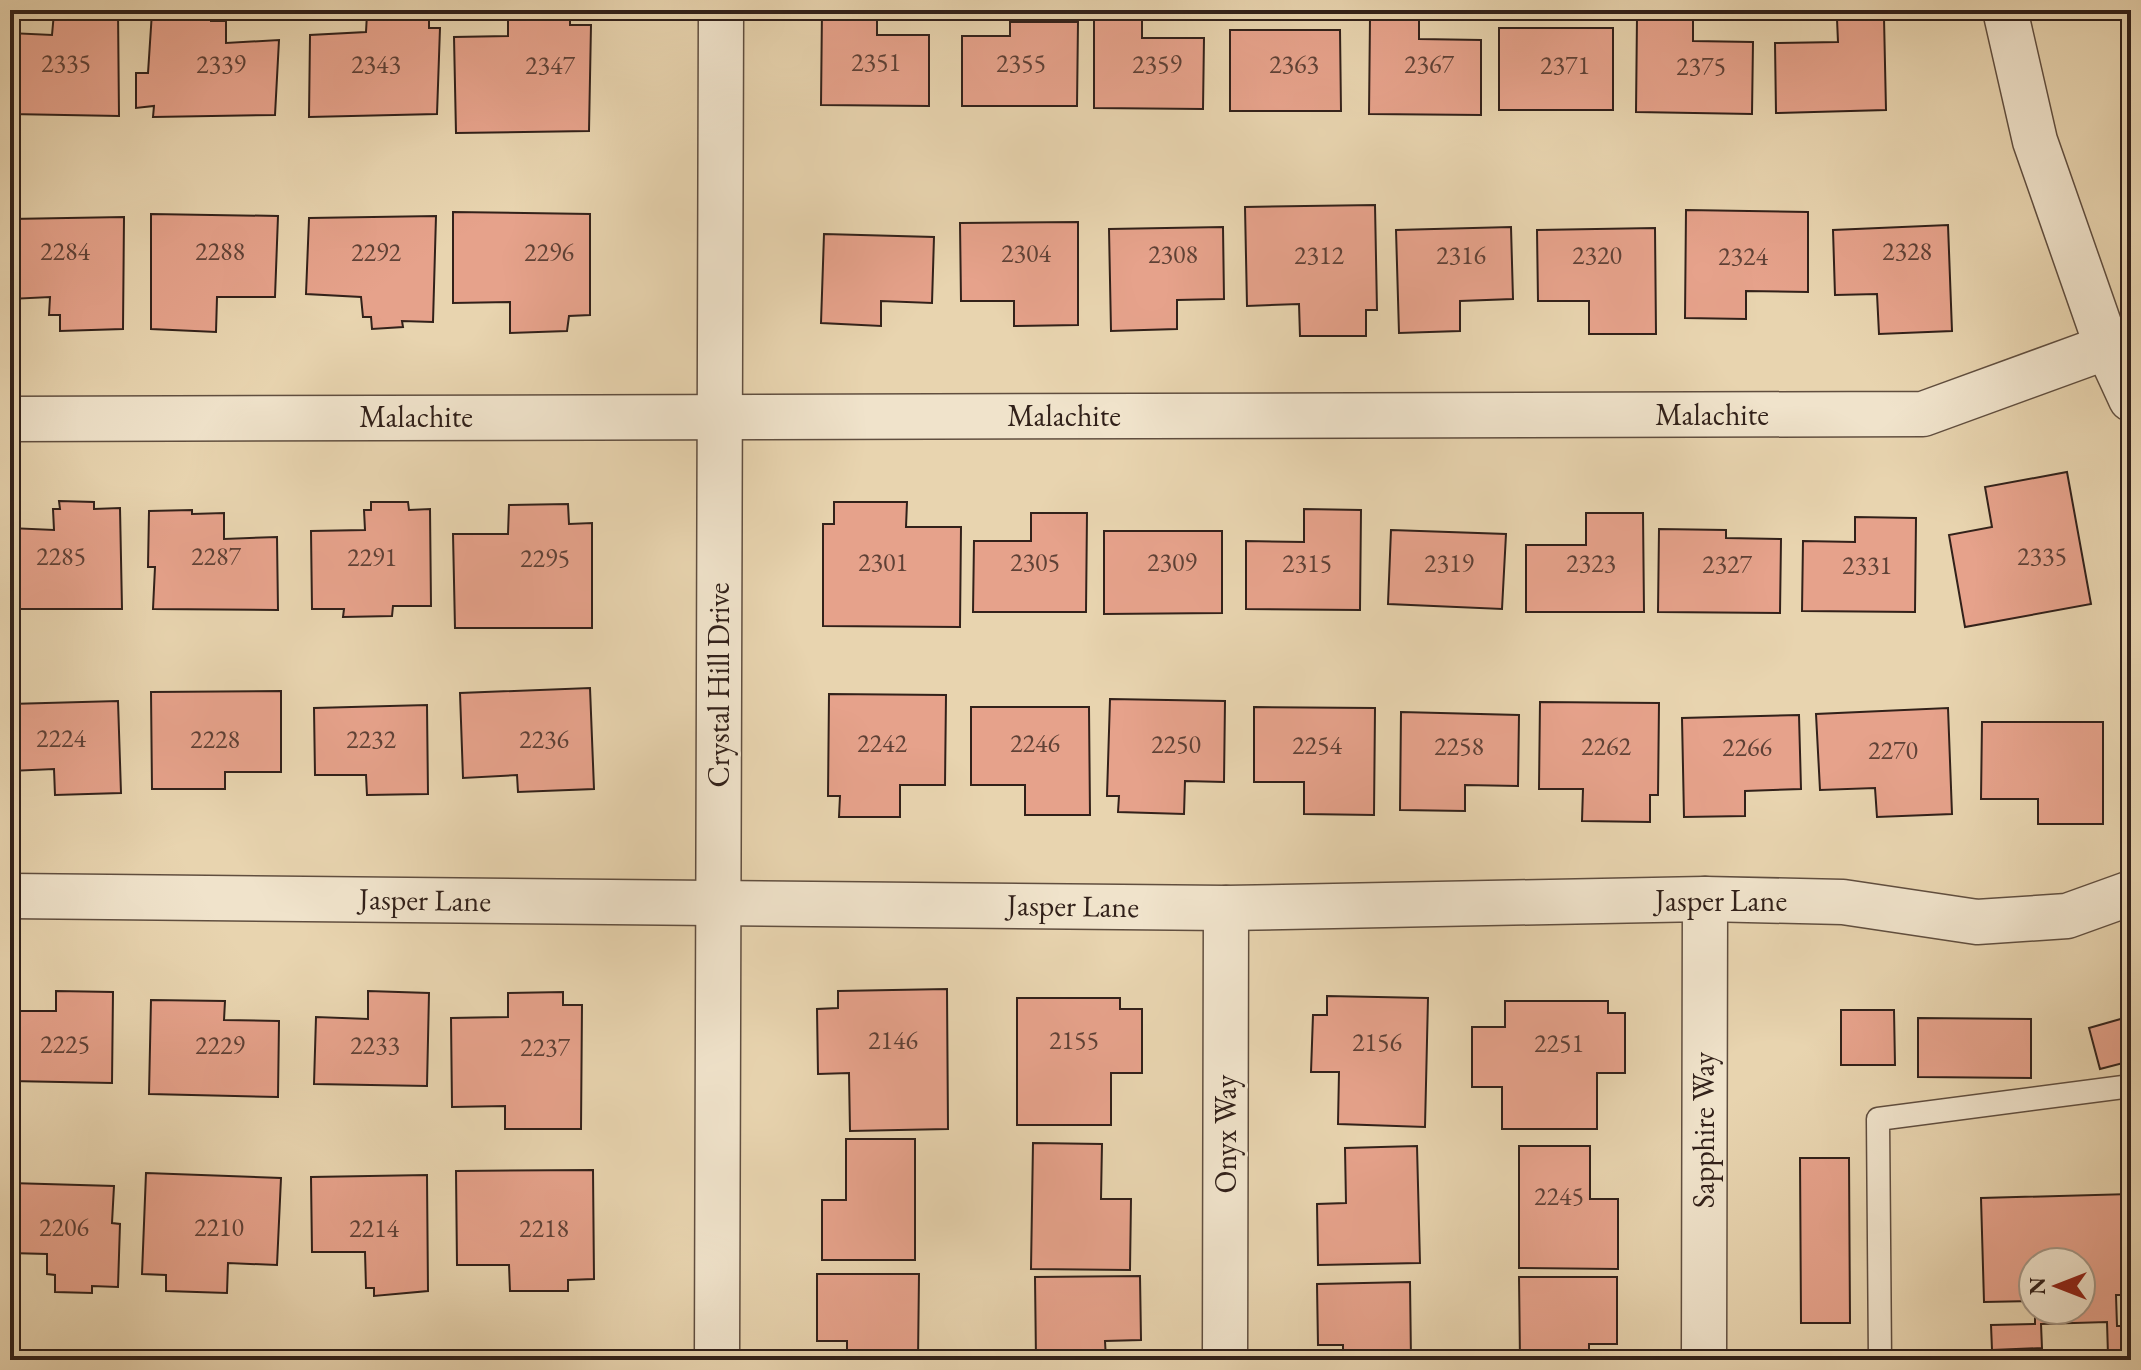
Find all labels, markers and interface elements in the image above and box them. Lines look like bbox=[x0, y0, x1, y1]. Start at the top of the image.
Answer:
house number: 2351 bbox=[851, 45, 901, 79]
house number: 2335 bbox=[41, 46, 91, 80]
house number: 2355 bbox=[996, 46, 1046, 80]
house number: 2339 bbox=[196, 47, 246, 81]
house number: 2343 bbox=[351, 47, 401, 81]
house number: 2359 bbox=[1132, 47, 1182, 81]
house number: 2363 bbox=[1269, 47, 1319, 81]
house number: 2367 bbox=[1404, 47, 1454, 81]
house number: 2347 bbox=[525, 48, 575, 82]
house number: 2371 bbox=[1540, 48, 1590, 82]
house number: 2375 bbox=[1676, 49, 1726, 83]
house number: 2284 bbox=[40, 234, 90, 268]
house number: 2288 bbox=[195, 234, 245, 268]
house number: 2328 bbox=[1882, 234, 1932, 268]
house number: 2292 bbox=[351, 235, 401, 269]
house number: 2296 bbox=[524, 235, 574, 269]
house number: 2304 bbox=[1001, 236, 1051, 270]
house number: 2308 bbox=[1148, 237, 1198, 271]
house number: 2312 bbox=[1294, 238, 1344, 272]
house number: 2316 bbox=[1436, 238, 1486, 272]
house number: 2320 bbox=[1572, 238, 1622, 272]
house number: 2324 bbox=[1718, 239, 1768, 273]
street label: Malachite bbox=[1655, 395, 1769, 434]
street label: Malachite bbox=[1007, 396, 1121, 435]
street label: Malachite bbox=[359, 397, 473, 436]
house number: 2285 bbox=[36, 539, 86, 573]
house number: 2287 bbox=[191, 539, 241, 573]
house number: 2335 bbox=[2017, 539, 2067, 573]
house number: 2291 bbox=[347, 540, 397, 574]
house number: 2295 bbox=[520, 541, 570, 575]
house number: 2301 bbox=[858, 545, 908, 579]
house number: 2305 bbox=[1010, 545, 1060, 579]
house number: 2309 bbox=[1147, 545, 1197, 579]
house number: 2315 bbox=[1282, 546, 1332, 580]
house number: 2319 bbox=[1424, 546, 1474, 580]
house number: 2323 bbox=[1566, 546, 1616, 580]
house number: 2327 bbox=[1702, 547, 1752, 581]
house number: 2331 bbox=[1842, 548, 1892, 582]
street label: Crystal Hill Drive bbox=[699, 583, 738, 787]
house number: 2224 bbox=[36, 721, 86, 755]
house number: 2228 bbox=[190, 722, 240, 756]
house number: 2232 bbox=[346, 722, 396, 756]
house number: 2236 bbox=[519, 722, 569, 756]
house number: 2242 bbox=[857, 726, 907, 760]
house number: 2246 bbox=[1010, 726, 1060, 760]
house number: 2250 bbox=[1151, 727, 1201, 761]
house number: 2254 bbox=[1292, 728, 1342, 762]
house number: 2258 bbox=[1434, 729, 1484, 763]
house number: 2262 bbox=[1581, 729, 1631, 763]
house number: 2266 bbox=[1722, 730, 1772, 764]
house number: 2270 bbox=[1868, 733, 1918, 767]
street label: Jasper Lane bbox=[356, 879, 491, 920]
street label: Jasper Lane bbox=[1652, 881, 1787, 920]
street label: Jasper Lane bbox=[1004, 885, 1139, 926]
house number: 2146 bbox=[868, 1023, 918, 1057]
house number: 2155 bbox=[1049, 1023, 1099, 1057]
house number: 2156 bbox=[1352, 1025, 1402, 1059]
house number: 2251 bbox=[1534, 1026, 1584, 1060]
house number: 2225 bbox=[40, 1027, 90, 1061]
house number: 2229 bbox=[195, 1028, 245, 1062]
house number: 2233 bbox=[350, 1028, 400, 1062]
house number: 2237 bbox=[520, 1030, 570, 1064]
street label: Sapphire Way bbox=[1684, 1051, 1723, 1208]
street label: Onyx Way bbox=[1206, 1074, 1245, 1193]
house number: 2245 bbox=[1534, 1179, 1584, 1213]
house number: 2206 bbox=[39, 1210, 89, 1244]
house number: 2210 bbox=[194, 1210, 244, 1244]
house number: 2214 bbox=[349, 1211, 399, 1245]
house number: 2218 bbox=[519, 1211, 569, 1245]
north arrow bbox=[2017, 1246, 2097, 1326]
text: N bbox=[2023, 1277, 2052, 1295]

